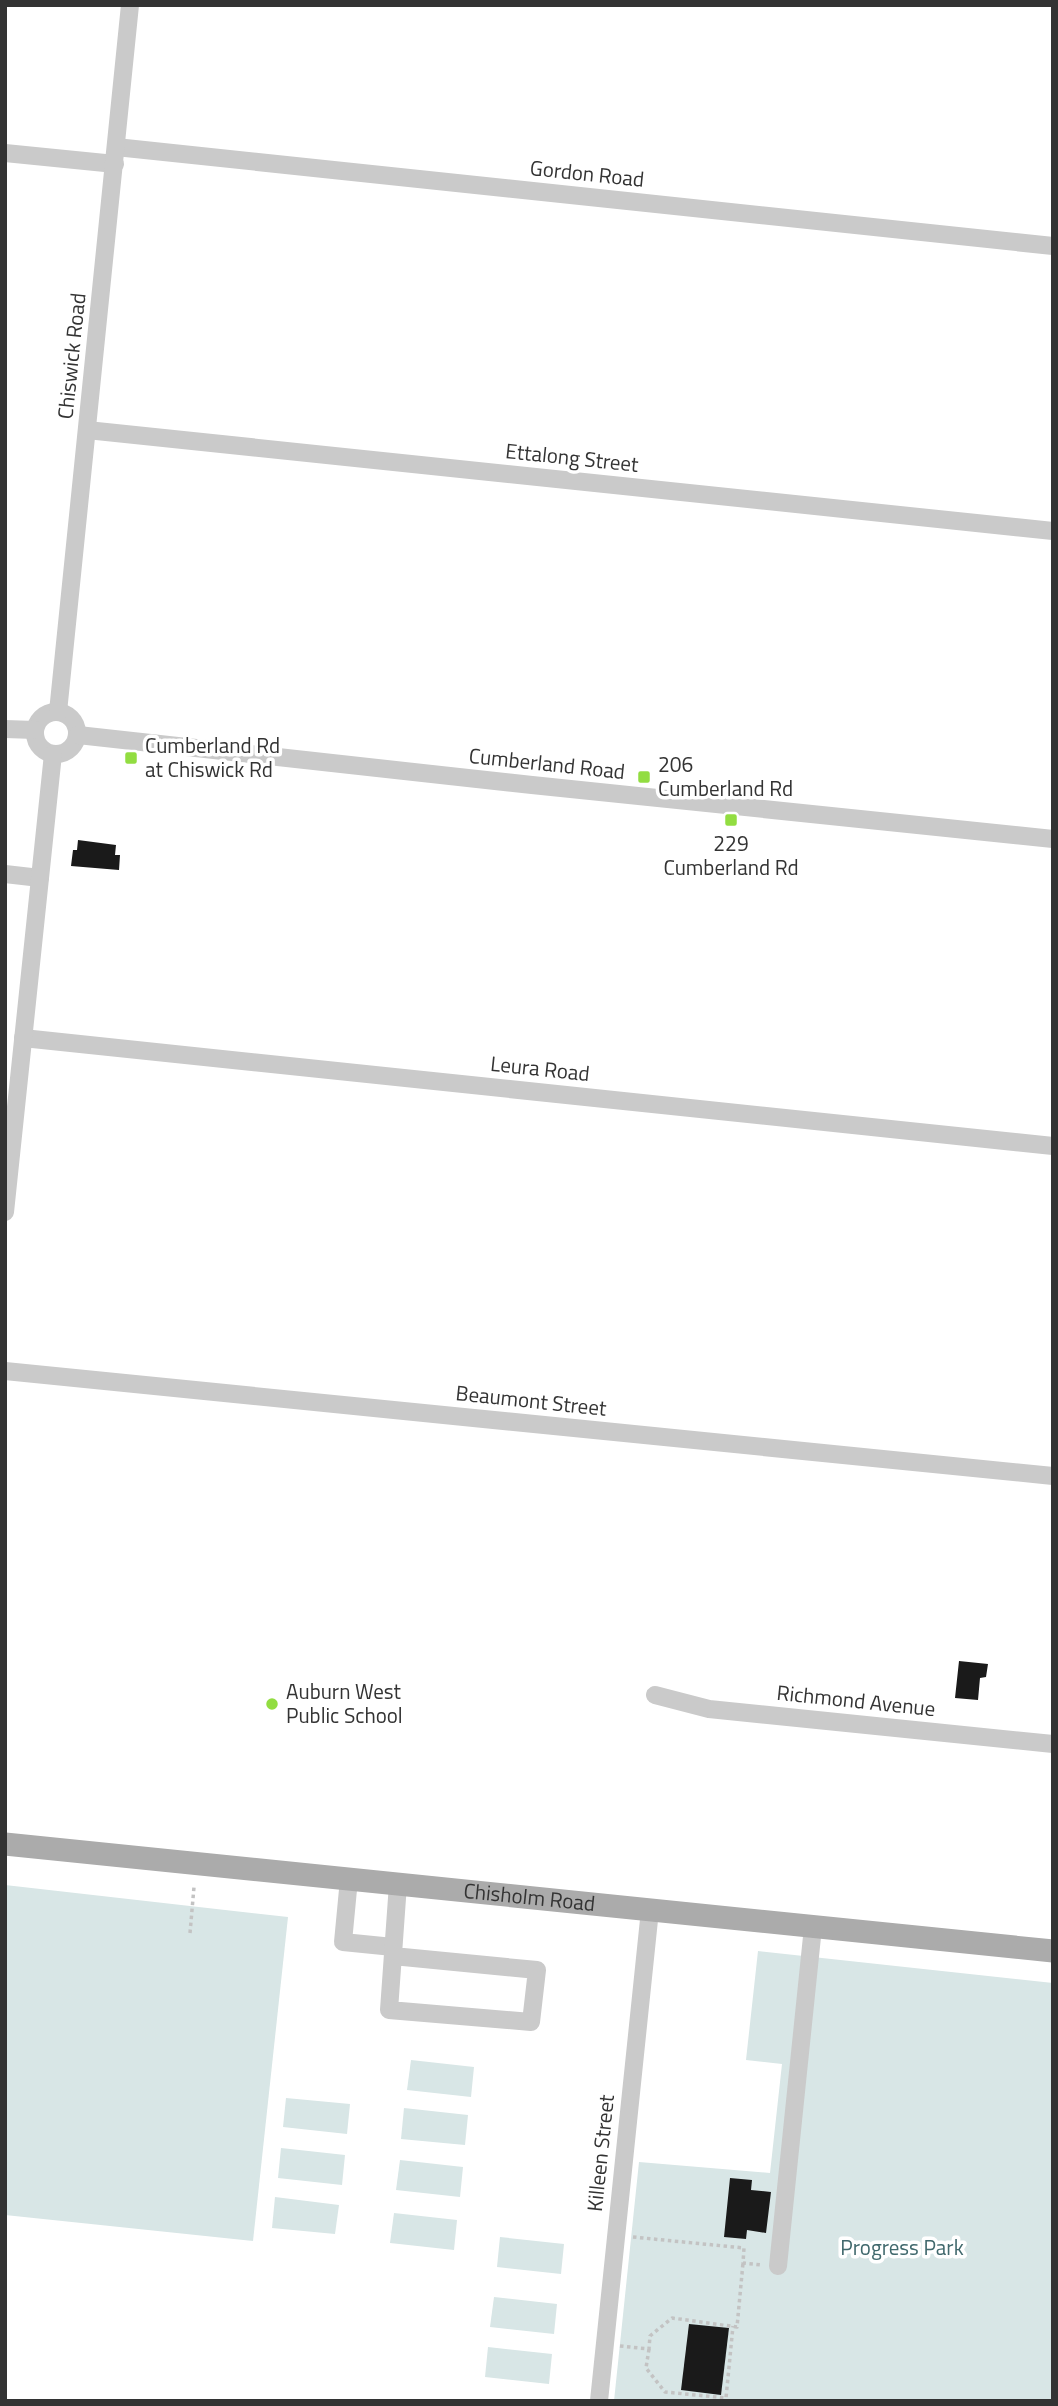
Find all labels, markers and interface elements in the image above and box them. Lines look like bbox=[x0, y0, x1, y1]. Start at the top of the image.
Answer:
street label: Gordon Road bbox=[528, 151, 646, 195]
street label: Chiswick Road bbox=[48, 291, 94, 421]
street label: Ettalong Street bbox=[504, 434, 641, 480]
place label: Cumberland Rd at Chiswick Rd bbox=[145, 729, 280, 785]
street label: Cumberland Road bbox=[468, 739, 627, 787]
place label: 206 Cumberland Rd bbox=[658, 748, 793, 804]
marker: Cumberland Rd at Chiswick Rd bbox=[123, 750, 139, 766]
marker: 206 Cumberland Rd bbox=[636, 769, 652, 785]
marker: 229 Cumberland Rd bbox=[723, 812, 739, 828]
place label: 229 Cumberland Rd bbox=[663, 827, 799, 883]
street label: Leura Road bbox=[489, 1047, 591, 1089]
street label: Beaumont Street bbox=[454, 1376, 609, 1424]
place label: Auburn West Public School bbox=[286, 1675, 403, 1731]
street label: Richmond Avenue bbox=[775, 1676, 937, 1724]
marker: Auburn West Public School bbox=[264, 1696, 280, 1712]
street label: Chisholm Road bbox=[462, 1874, 597, 1919]
street label: Killeen Street bbox=[578, 2092, 622, 2213]
park label: Progress Park bbox=[840, 2231, 964, 2263]

